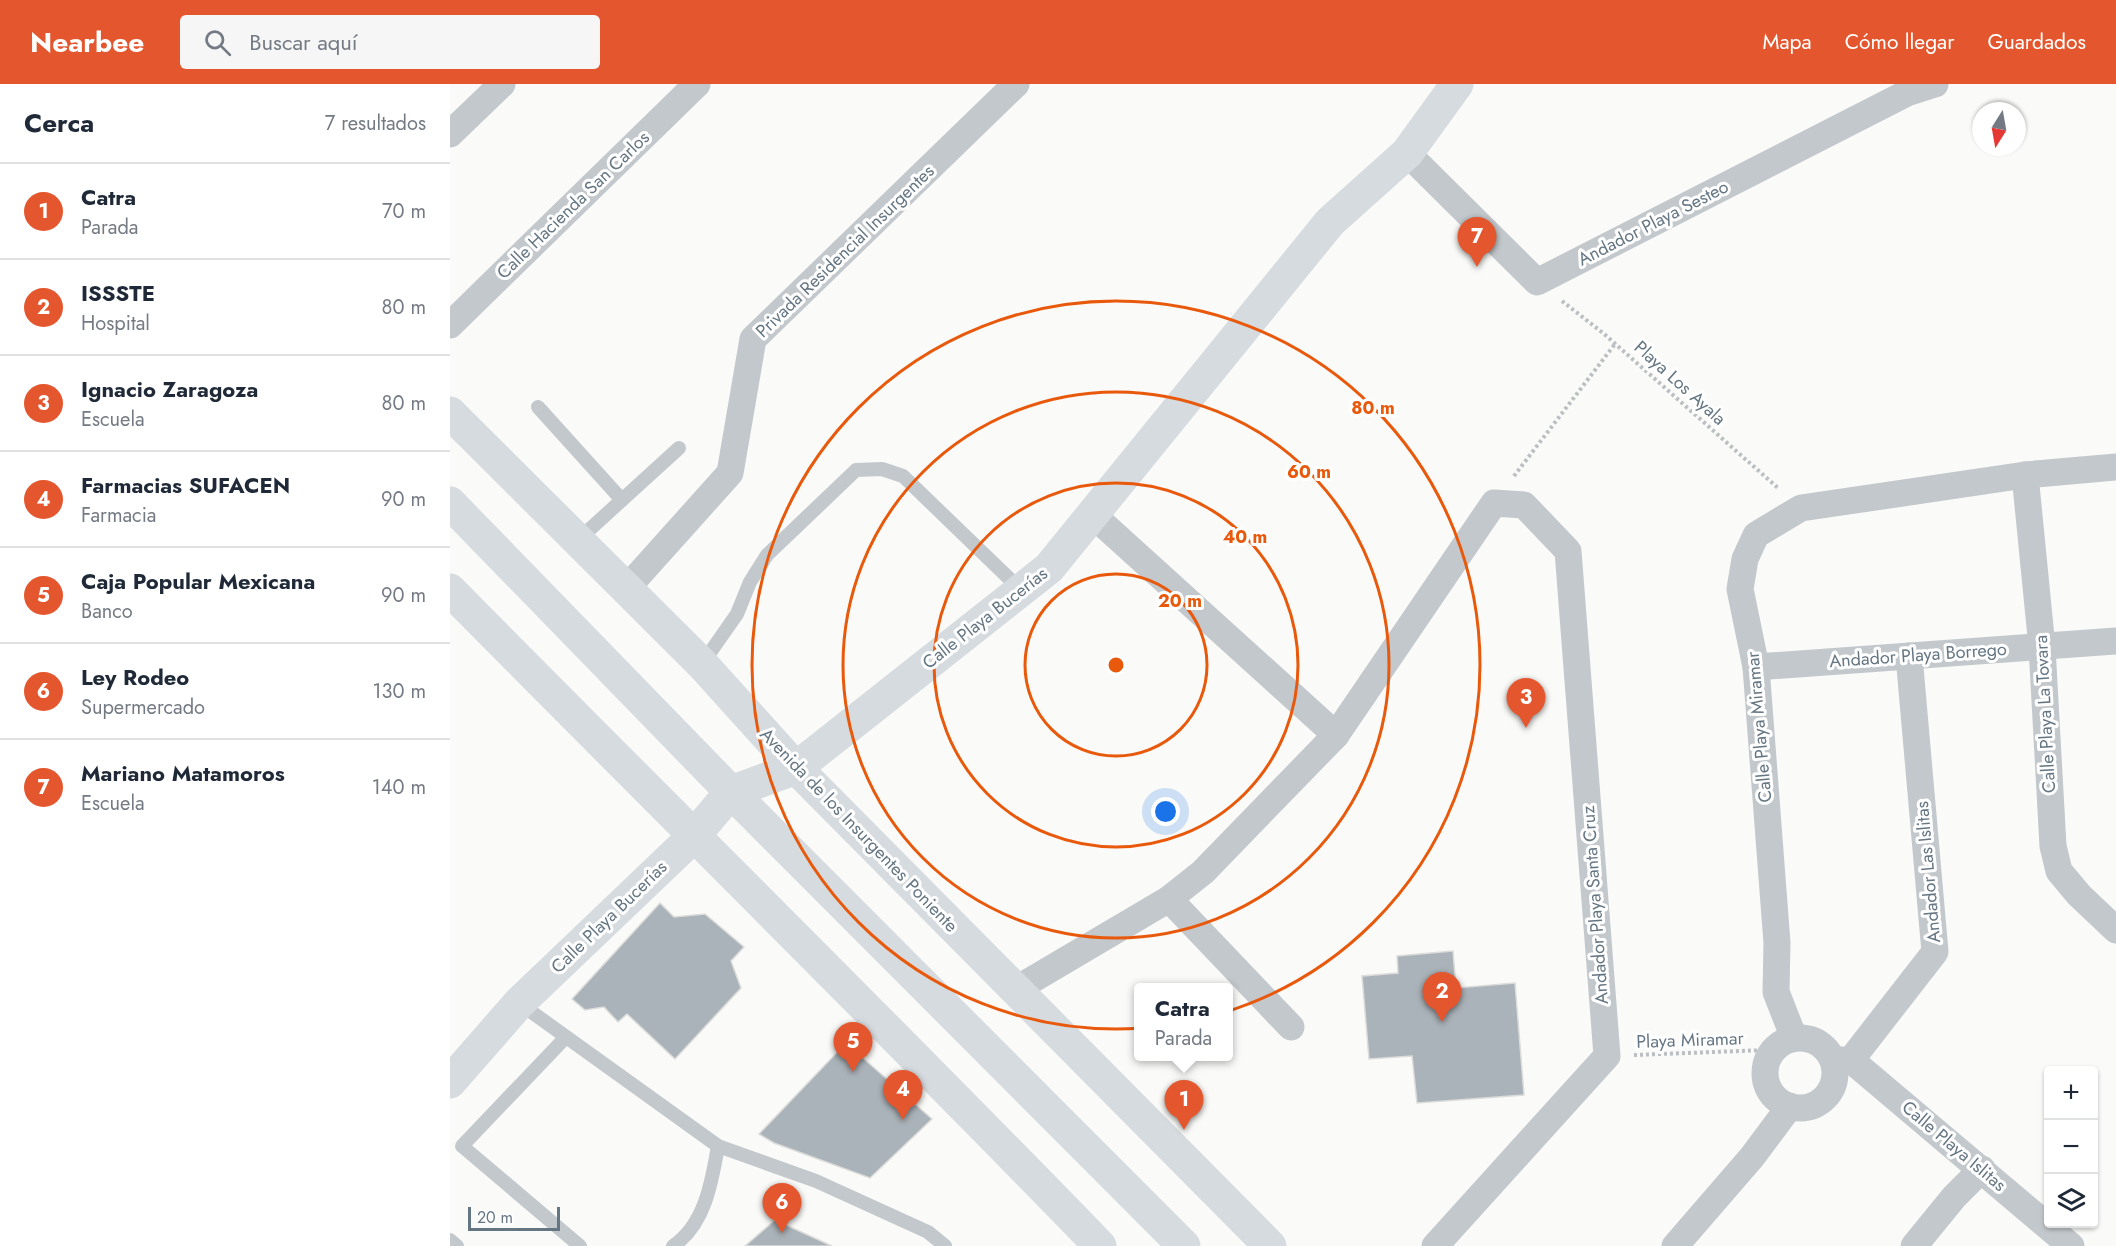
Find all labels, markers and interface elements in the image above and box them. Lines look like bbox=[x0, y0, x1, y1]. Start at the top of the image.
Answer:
search box bbox=[180, 15, 600, 69]
text: Nearbee bbox=[30, 22, 144, 63]
icon: search bbox=[201, 26, 234, 59]
text: Buscar aquí bbox=[249, 26, 358, 58]
text: Mapa bbox=[1762, 27, 1812, 57]
text: Cómo llegar bbox=[1845, 27, 1954, 57]
text: Guardados bbox=[1987, 27, 2086, 57]
north arrow bbox=[1972, 102, 2026, 156]
text: Cerca bbox=[24, 104, 94, 142]
text: 7 resultados bbox=[325, 109, 426, 138]
street label: Calle Hacienda San Carlos bbox=[491, 125, 655, 285]
street label: Privada Residencial Insurgentes bbox=[750, 159, 940, 343]
street label: Andador Playa Sesteo bbox=[1573, 174, 1733, 272]
text: Catra bbox=[81, 181, 136, 213]
text: 1 bbox=[38, 197, 49, 226]
text: 70 m bbox=[382, 197, 426, 226]
text: Parada bbox=[81, 213, 138, 242]
pin: 7 bbox=[1458, 218, 1496, 267]
text: ISSSTE bbox=[81, 277, 155, 309]
text: 2 bbox=[37, 293, 50, 322]
text: 80 m bbox=[381, 293, 426, 322]
text: Hospital bbox=[81, 309, 150, 338]
street label: Playa Los Ayala bbox=[1628, 335, 1732, 431]
text: Ignacio Zaragoza bbox=[81, 373, 258, 405]
text: 3 bbox=[37, 389, 50, 418]
text: 80 m bbox=[381, 389, 426, 418]
text: 80 m bbox=[1351, 395, 1395, 421]
text: Escuela bbox=[81, 405, 145, 434]
text: 60 m bbox=[1287, 459, 1331, 485]
text: Farmacias SUFACEN bbox=[81, 469, 290, 501]
text: 4 bbox=[37, 485, 50, 514]
text: 90 m bbox=[381, 485, 426, 514]
text: Farmacia bbox=[81, 501, 156, 530]
text: 40 m bbox=[1223, 524, 1267, 550]
street label: Calle Playa Bucerías bbox=[917, 561, 1053, 675]
text: Caja Popular Mexicana bbox=[81, 565, 315, 597]
text: 5 bbox=[37, 581, 50, 610]
text: 90 m bbox=[381, 581, 426, 610]
text: 20 m bbox=[1158, 588, 1202, 614]
text: Banco bbox=[81, 597, 133, 626]
street label: Calle Playa La Tovara bbox=[2028, 634, 2062, 794]
street label: Andador Playa Borrego bbox=[1828, 636, 2008, 674]
street label: Calle Playa Miramar bbox=[1739, 650, 1779, 804]
centre of rings bbox=[1106, 655, 1126, 675]
text: Ley Rodeo bbox=[81, 661, 189, 693]
text: 6 bbox=[37, 677, 50, 706]
text: 130 m bbox=[372, 677, 426, 706]
pin: 3 bbox=[1506, 678, 1546, 728]
text: Supermercado bbox=[81, 693, 205, 722]
street label: Avenida de los Insurgentes Poniente bbox=[754, 722, 964, 938]
text: Mariano Matamoros bbox=[81, 757, 285, 789]
text: 7 bbox=[37, 773, 50, 802]
text: 140 m bbox=[372, 773, 426, 802]
text: Escuela bbox=[81, 789, 145, 818]
your location bbox=[1151, 797, 1180, 826]
street label: Andador Las Islitas bbox=[1909, 800, 1947, 944]
street label: Andador Playa Santa Cruz bbox=[1575, 804, 1615, 1005]
street label: Calle Playa Bucerías bbox=[545, 855, 673, 979]
pin: 2 bbox=[1422, 972, 1462, 1022]
popup bbox=[1134, 983, 1233, 1061]
text: Catra bbox=[1155, 992, 1210, 1024]
pin: 5 bbox=[834, 1022, 872, 1072]
text: Parada bbox=[1155, 1024, 1212, 1053]
street label: Playa Miramar bbox=[1636, 1025, 1745, 1055]
map controls bbox=[2044, 1066, 2098, 1228]
button: + bbox=[2044, 1066, 2098, 1120]
pin: 4 bbox=[884, 1070, 922, 1120]
pin: 1 bbox=[1164, 1080, 1204, 1130]
street label: Calle Playa Islitas bbox=[1896, 1095, 2012, 1197]
button: − bbox=[2044, 1120, 2098, 1174]
button: layers bbox=[2044, 1174, 2098, 1228]
pin: 6 bbox=[762, 1184, 802, 1233]
scale bar bbox=[468, 1204, 560, 1232]
text: 20 m bbox=[477, 1206, 513, 1229]

